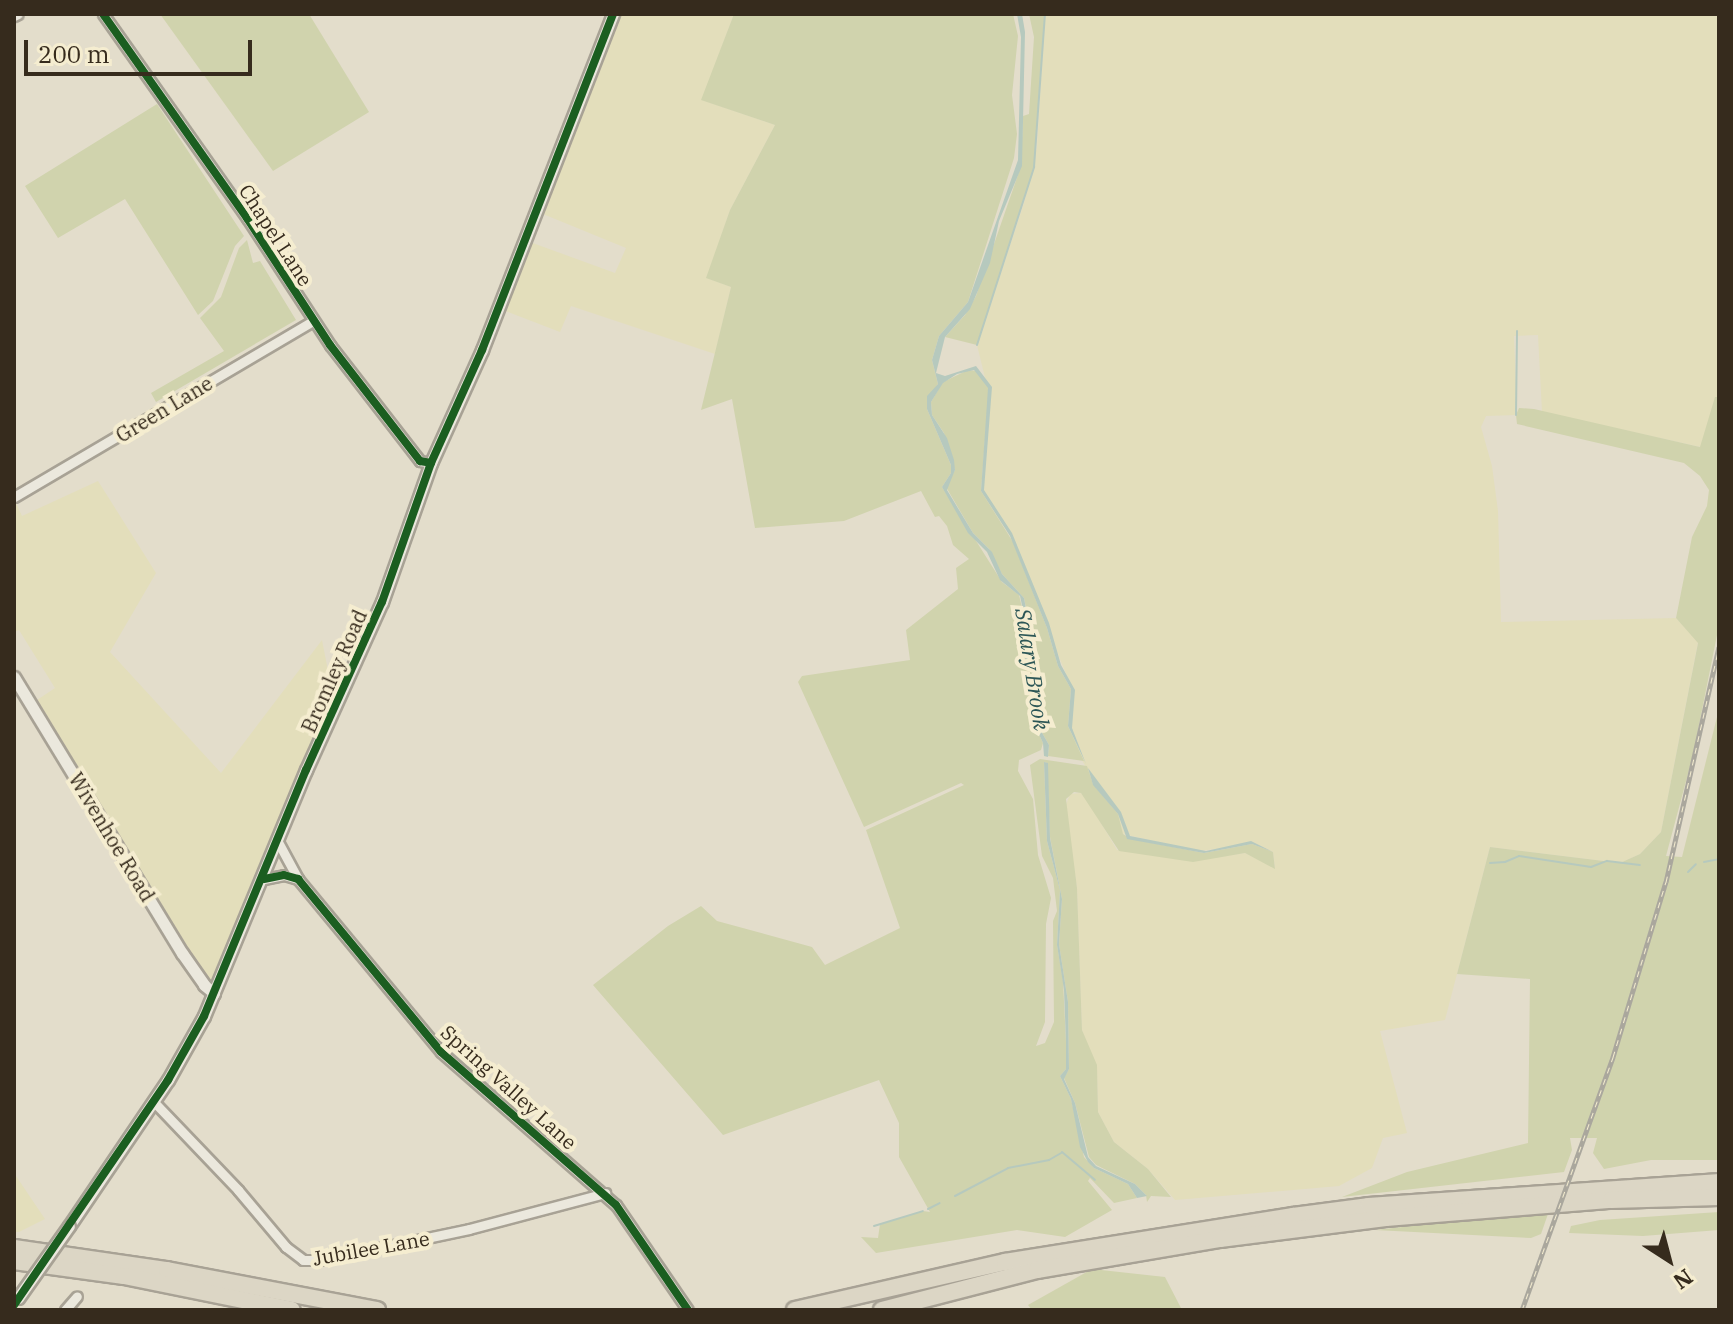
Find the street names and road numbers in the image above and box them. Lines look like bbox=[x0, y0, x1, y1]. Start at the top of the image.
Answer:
street label: Chapel Lane bbox=[234, 180, 318, 290]
street label: Green Lane bbox=[111, 371, 217, 447]
street label: Bromley Road bbox=[296, 606, 372, 736]
street label: Wivenhoe Road bbox=[64, 768, 160, 906]
street label: Spring Valley Lane bbox=[436, 1020, 582, 1154]
street label: Jubilee Lane bbox=[311, 1226, 431, 1270]

